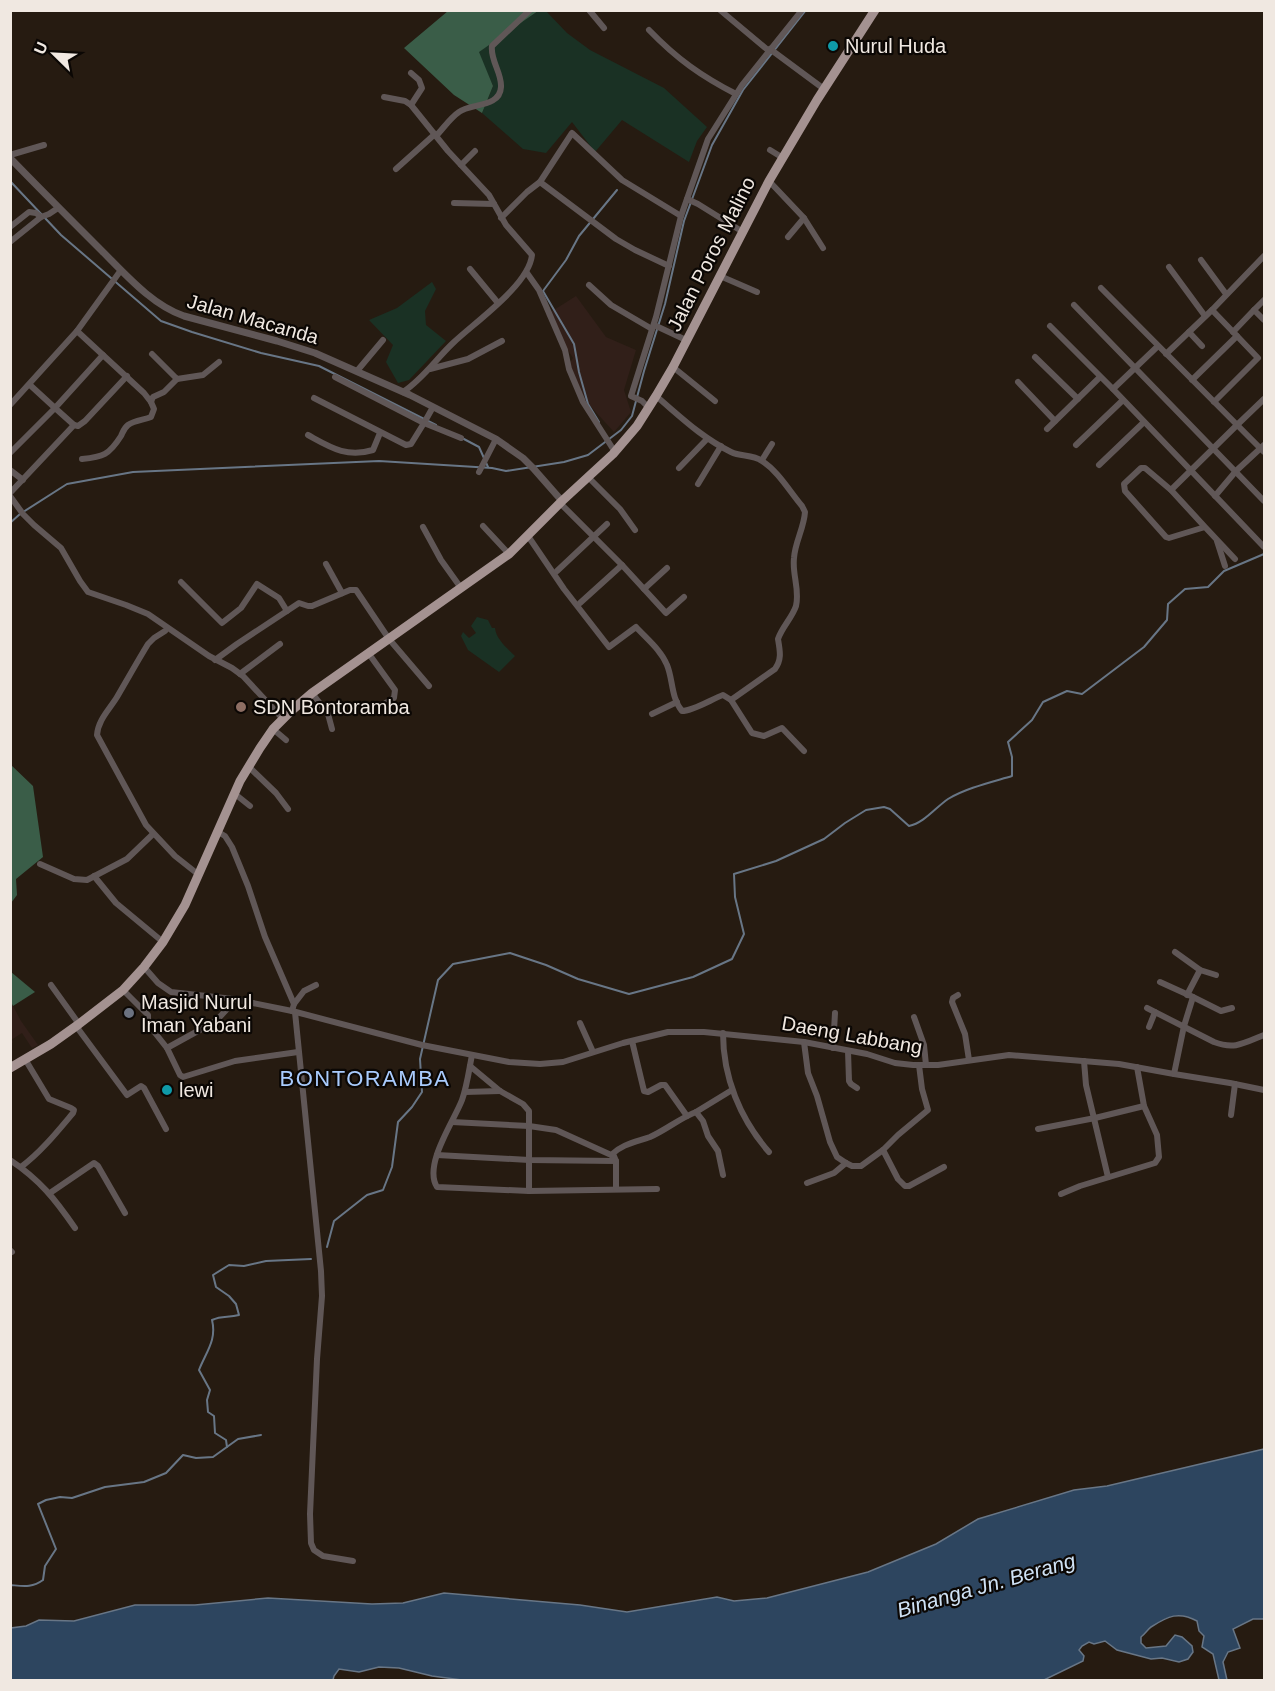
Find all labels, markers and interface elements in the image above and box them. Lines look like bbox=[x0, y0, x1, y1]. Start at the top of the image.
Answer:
north arrow bbox=[24, 24, 84, 84]
place label: Nurul Huda bbox=[845, 35, 947, 57]
text: U bbox=[31, 39, 51, 57]
marker: Nurul Huda bbox=[826, 39, 840, 53]
street label: Jalan Poros Malino bbox=[663, 173, 759, 335]
street label: Jalan Macanda bbox=[185, 290, 322, 349]
place label: SDN Bontoramba bbox=[253, 696, 411, 718]
marker: SDN Bontoramba bbox=[234, 700, 248, 714]
place label: Masjid Nurul Iman Yabani bbox=[141, 991, 252, 1036]
marker: Masjid Nurul Iman Yabani bbox=[122, 1006, 136, 1020]
street label: Daeng Labbang bbox=[780, 1012, 924, 1058]
district label: BONTORAMBA bbox=[279, 1066, 451, 1091]
place label: lewi bbox=[179, 1079, 213, 1101]
marker: lewi bbox=[160, 1083, 174, 1097]
water label: Binanga Jn. Berang bbox=[894, 1548, 1078, 1621]

